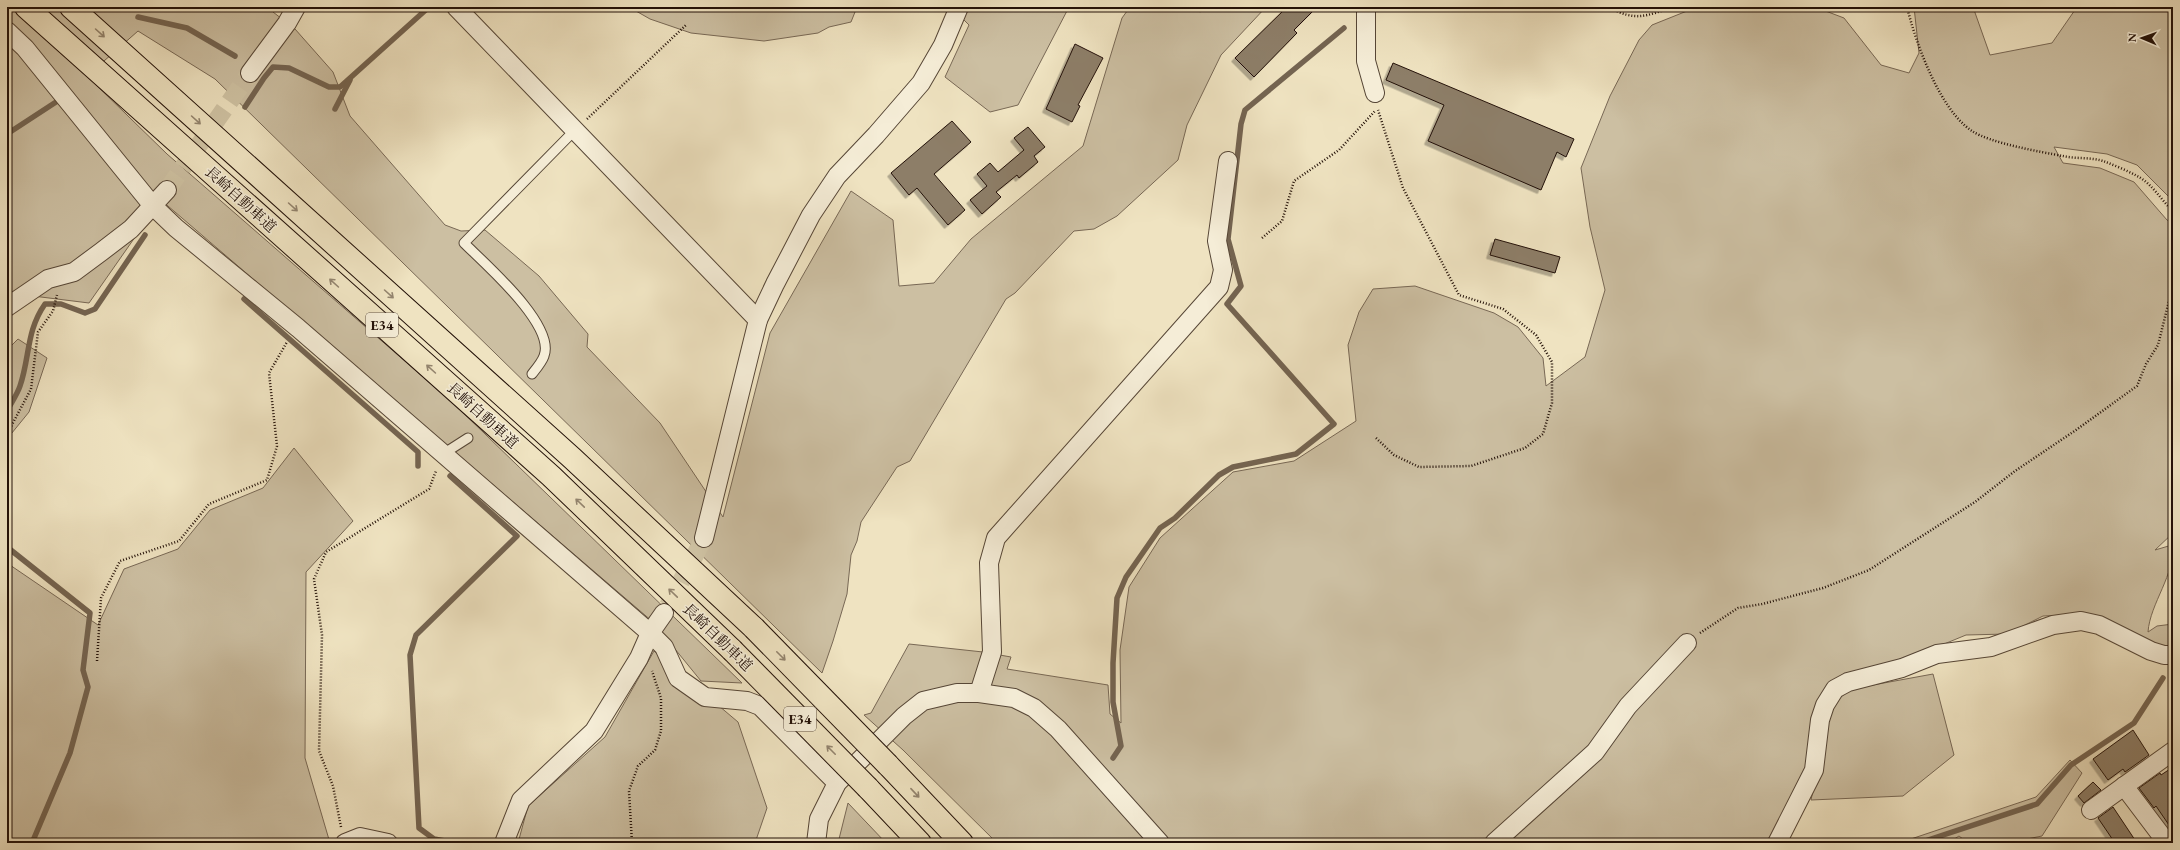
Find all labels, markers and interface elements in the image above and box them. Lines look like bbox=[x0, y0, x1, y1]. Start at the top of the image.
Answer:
north arrow bbox=[2122, 18, 2162, 58]
one-way arrow bbox=[94, 28, 104, 37]
text: N bbox=[2125, 33, 2139, 42]
one-way arrow bbox=[191, 115, 201, 125]
street label: 長崎自動車道 bbox=[201, 162, 281, 236]
one-way arrow bbox=[288, 202, 298, 212]
one-way arrow bbox=[329, 278, 340, 287]
one-way arrow bbox=[384, 289, 394, 298]
road number: E34 bbox=[366, 313, 398, 337]
one-way arrow bbox=[427, 365, 437, 374]
street label: 長崎自動車道 bbox=[443, 378, 523, 452]
one-way arrow bbox=[575, 499, 585, 508]
one-way arrow bbox=[668, 589, 678, 598]
street label: 長崎自動車道 bbox=[679, 599, 757, 675]
one-way arrow bbox=[776, 651, 786, 661]
road number: E34 bbox=[784, 707, 816, 731]
one-way arrow bbox=[826, 745, 836, 755]
one-way arrow bbox=[910, 788, 920, 798]

